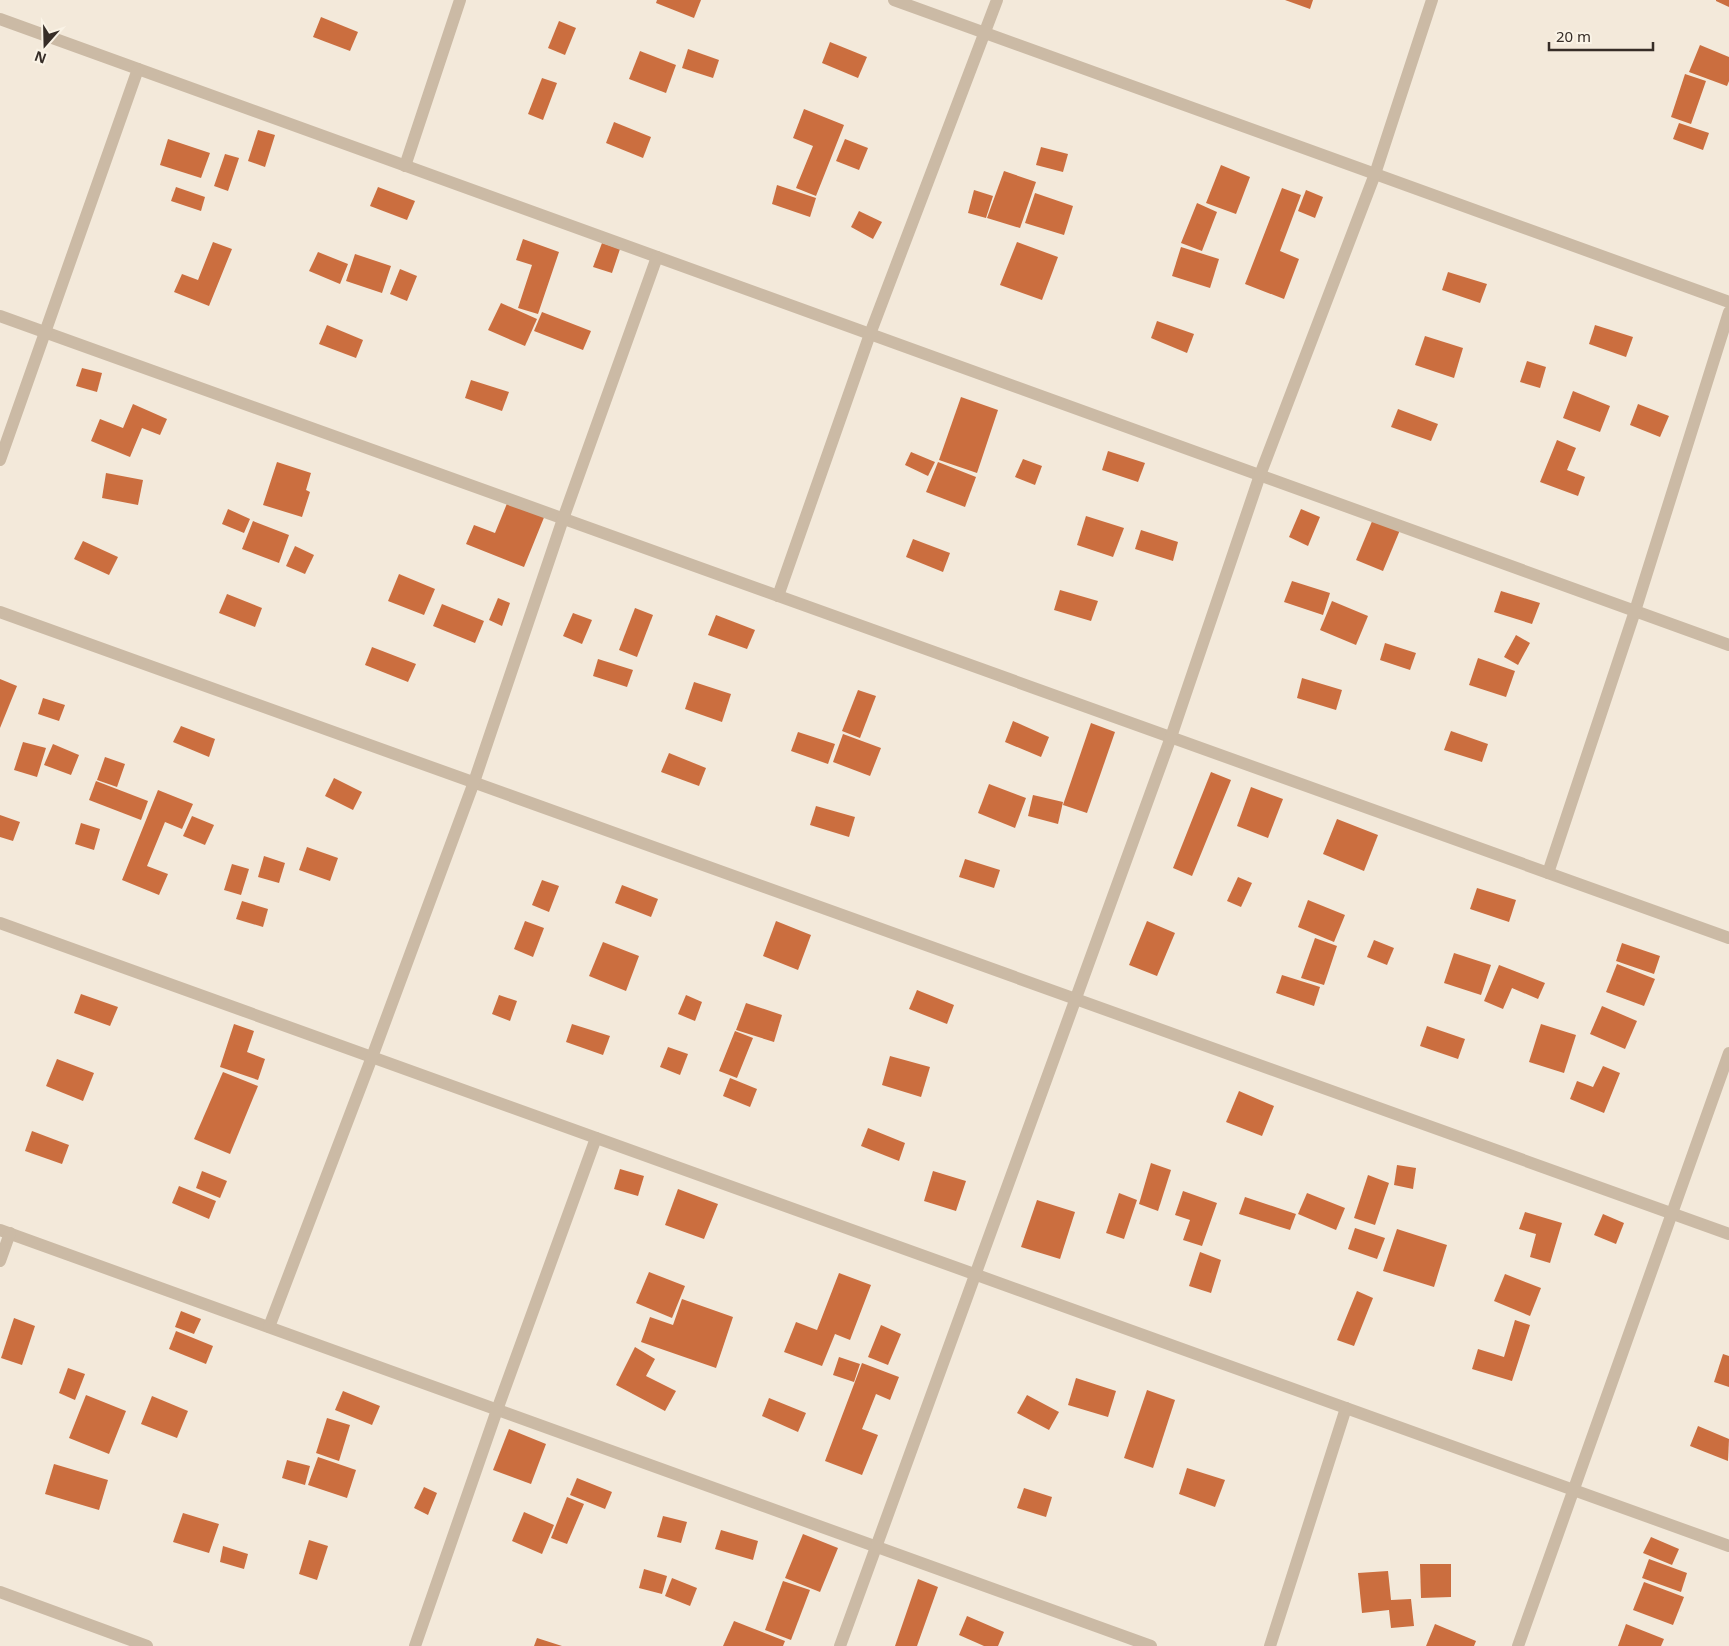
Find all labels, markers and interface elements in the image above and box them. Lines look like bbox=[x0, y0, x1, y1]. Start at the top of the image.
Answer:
north arrow bbox=[20, 20, 70, 70]
scale bar bbox=[1549, 20, 1653, 52]
text: 20 m bbox=[1556, 26, 1591, 46]
text: N bbox=[32, 47, 49, 69]

